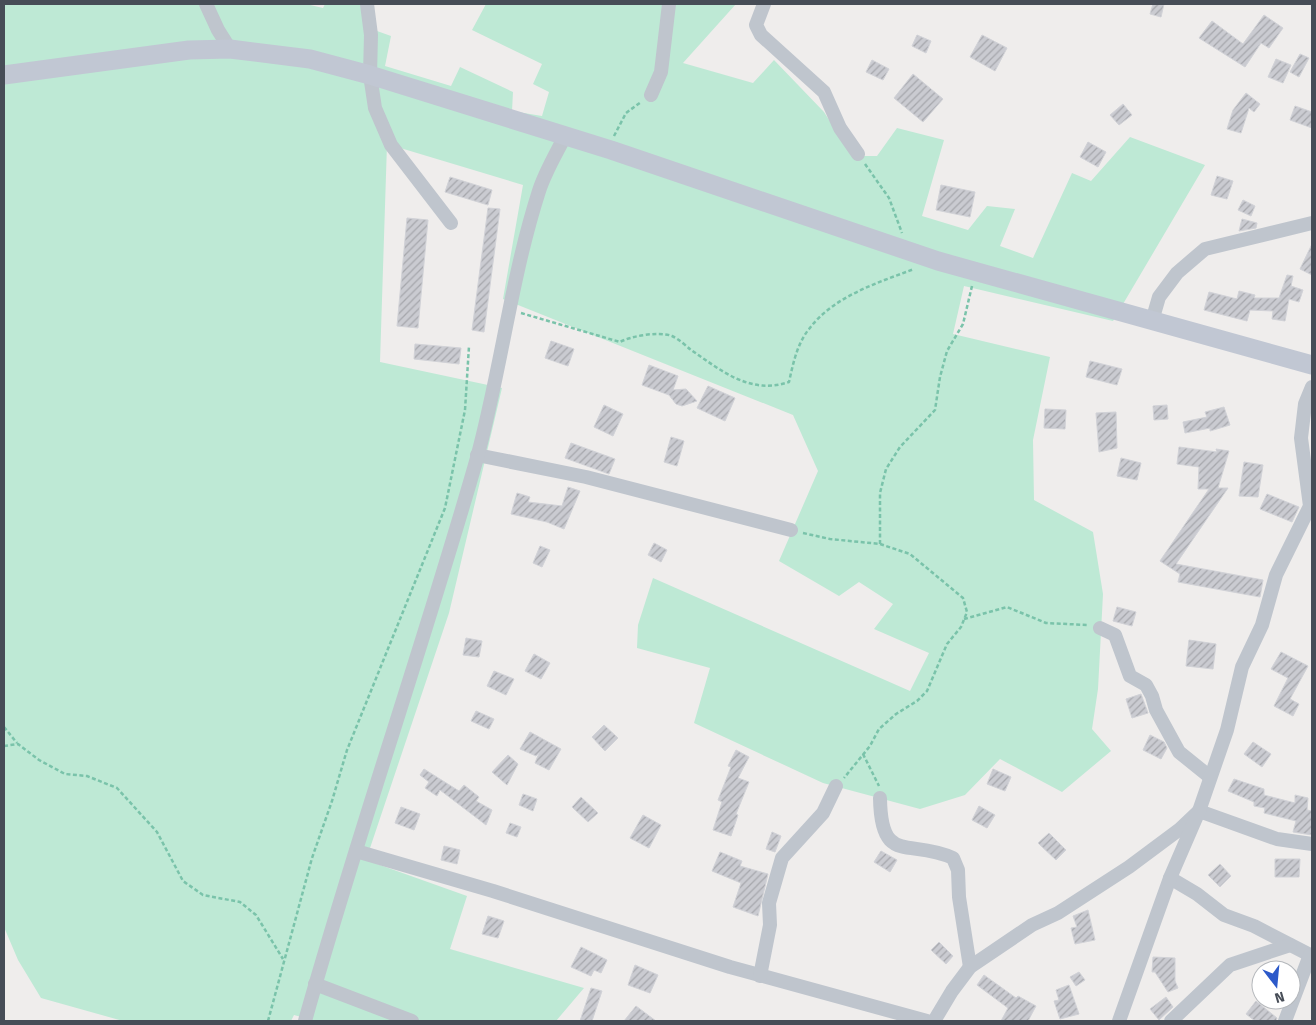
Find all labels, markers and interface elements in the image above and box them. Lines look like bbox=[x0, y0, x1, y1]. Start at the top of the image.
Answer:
north arrow bbox=[1251, 960, 1301, 1010]
text: N bbox=[1273, 988, 1286, 1006]

